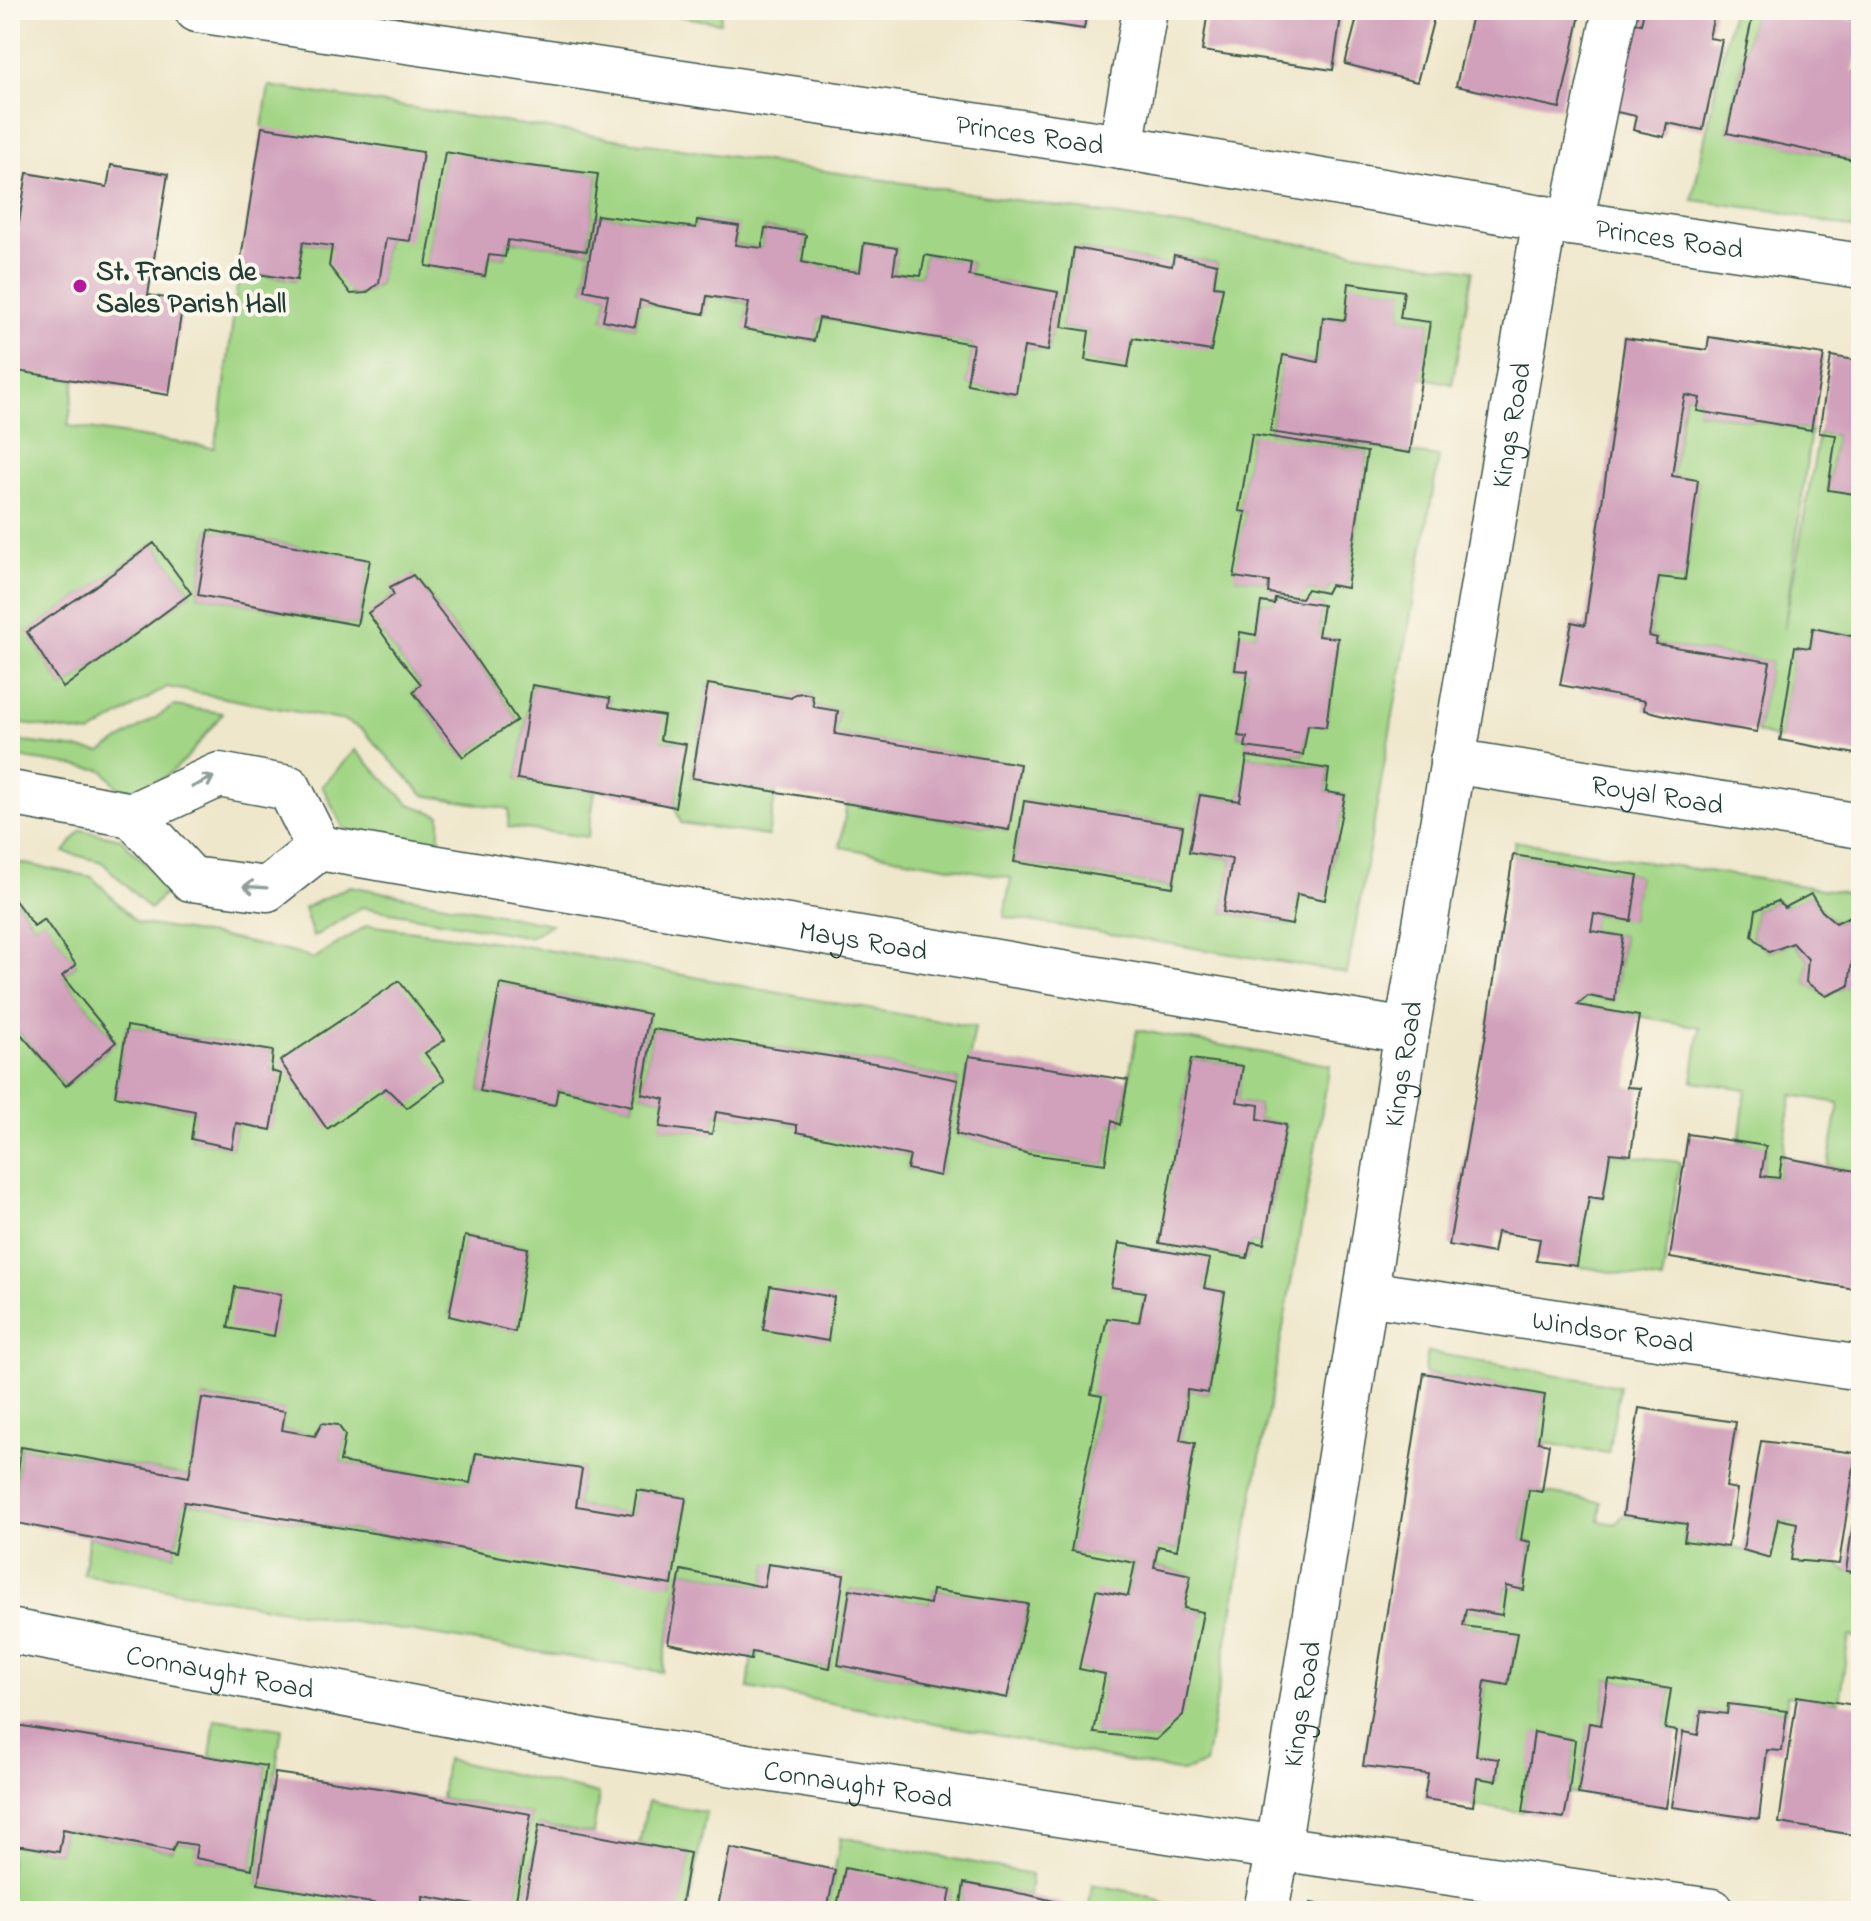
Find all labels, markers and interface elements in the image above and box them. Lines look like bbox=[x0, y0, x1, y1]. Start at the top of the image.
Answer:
street label: Princes Road bbox=[953, 106, 1106, 168]
street label: Princes Road bbox=[1592, 210, 1746, 272]
place label: St. Francis de Sales Parish Hall bbox=[96, 253, 287, 326]
marker: St. Francis de Sales Parish Hall bbox=[71, 277, 89, 295]
street label: Kings Road bbox=[1482, 359, 1544, 492]
street label: Royal Road bbox=[1588, 766, 1726, 828]
one-way arrow bbox=[190, 774, 214, 789]
one-way arrow bbox=[243, 879, 269, 894]
street label: Mays Road bbox=[795, 912, 931, 974]
street label: Kings Road bbox=[1375, 998, 1436, 1130]
street label: Windsor Road bbox=[1529, 1301, 1697, 1366]
street label: Connaught Road bbox=[122, 1636, 317, 1712]
street label: Kings Road bbox=[1274, 1638, 1334, 1771]
street label: Connaught Road bbox=[760, 1752, 955, 1822]

